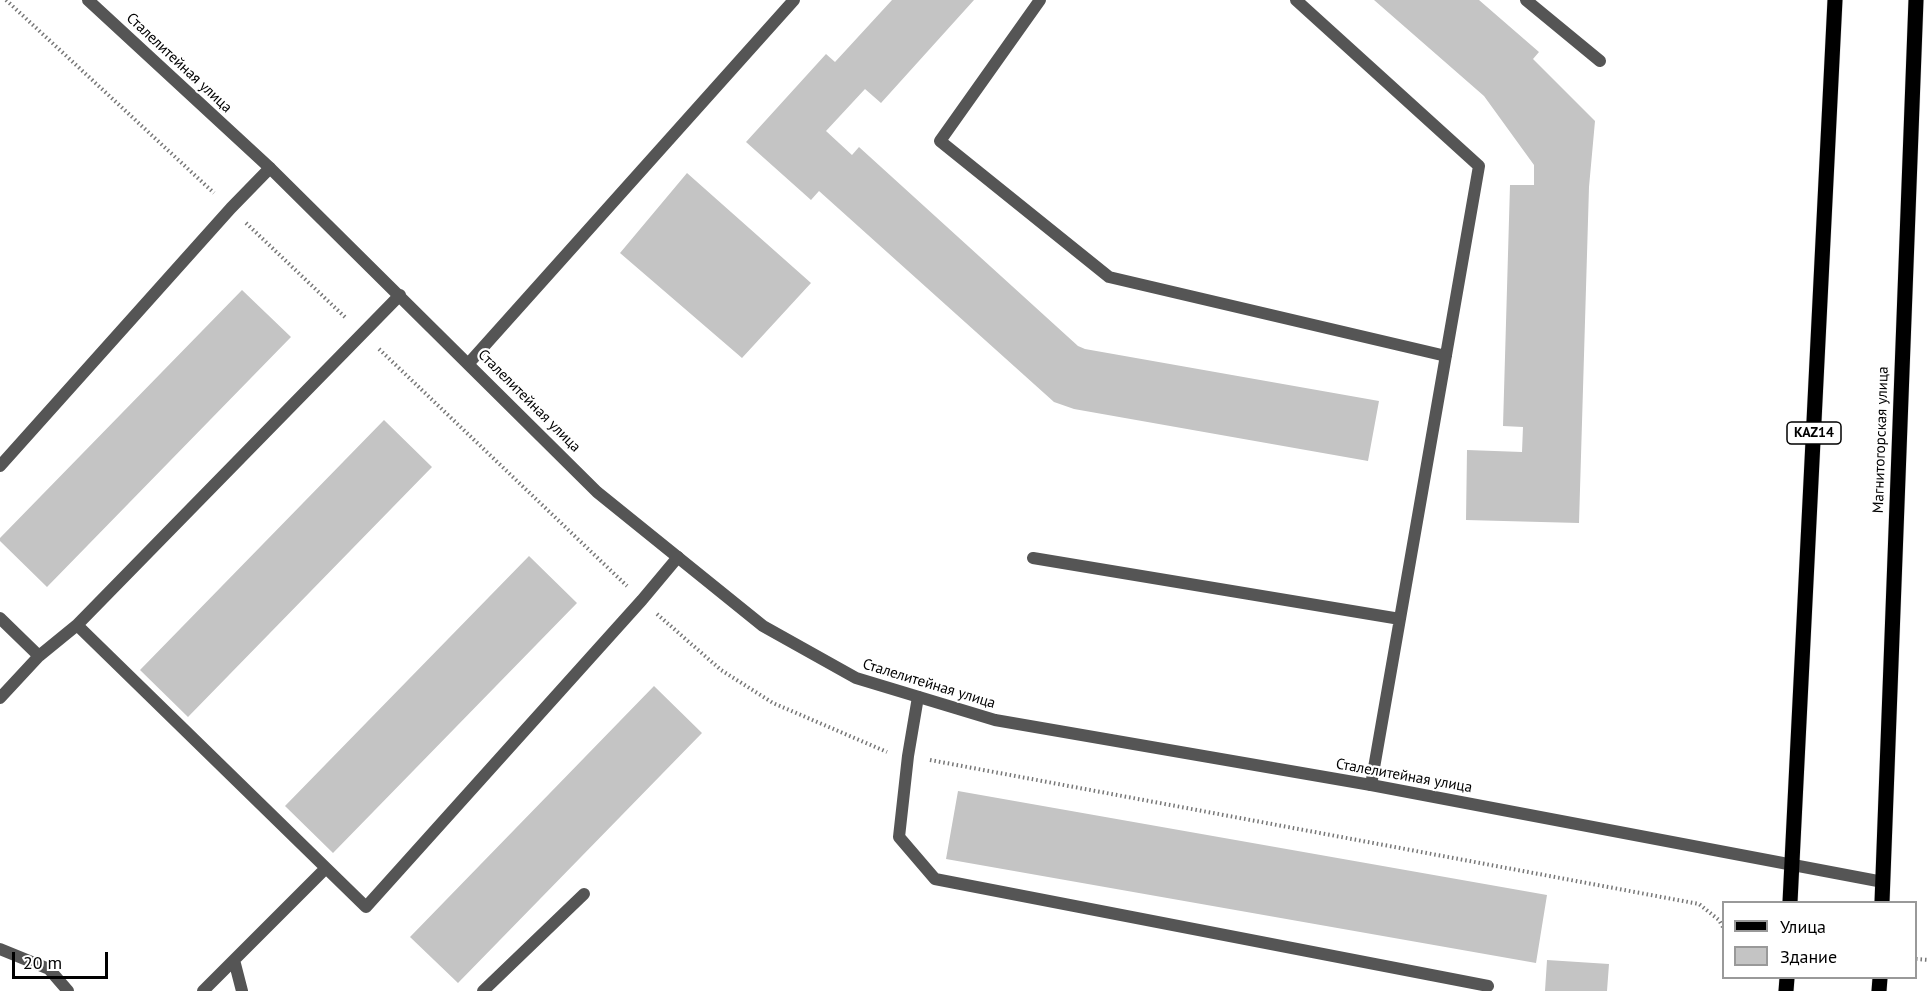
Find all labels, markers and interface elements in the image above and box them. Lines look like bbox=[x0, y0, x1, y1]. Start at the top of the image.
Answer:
street label: Сталелитейная улица bbox=[122, 9, 236, 117]
street label: Сталелитейная улица bbox=[474, 346, 584, 456]
street label: Магнитогорская улица bbox=[1869, 366, 1893, 514]
road number: KAZ14 bbox=[1787, 422, 1841, 444]
street label: Сталелитейная улица bbox=[860, 655, 998, 713]
street label: Сталелитейная улица bbox=[1334, 755, 1474, 797]
legend bbox=[1722, 901, 1917, 979]
text: Улица bbox=[1780, 915, 1826, 938]
scale bar bbox=[15, 940, 111, 978]
text: Здание bbox=[1780, 945, 1837, 968]
text: 20 m bbox=[23, 951, 62, 974]

